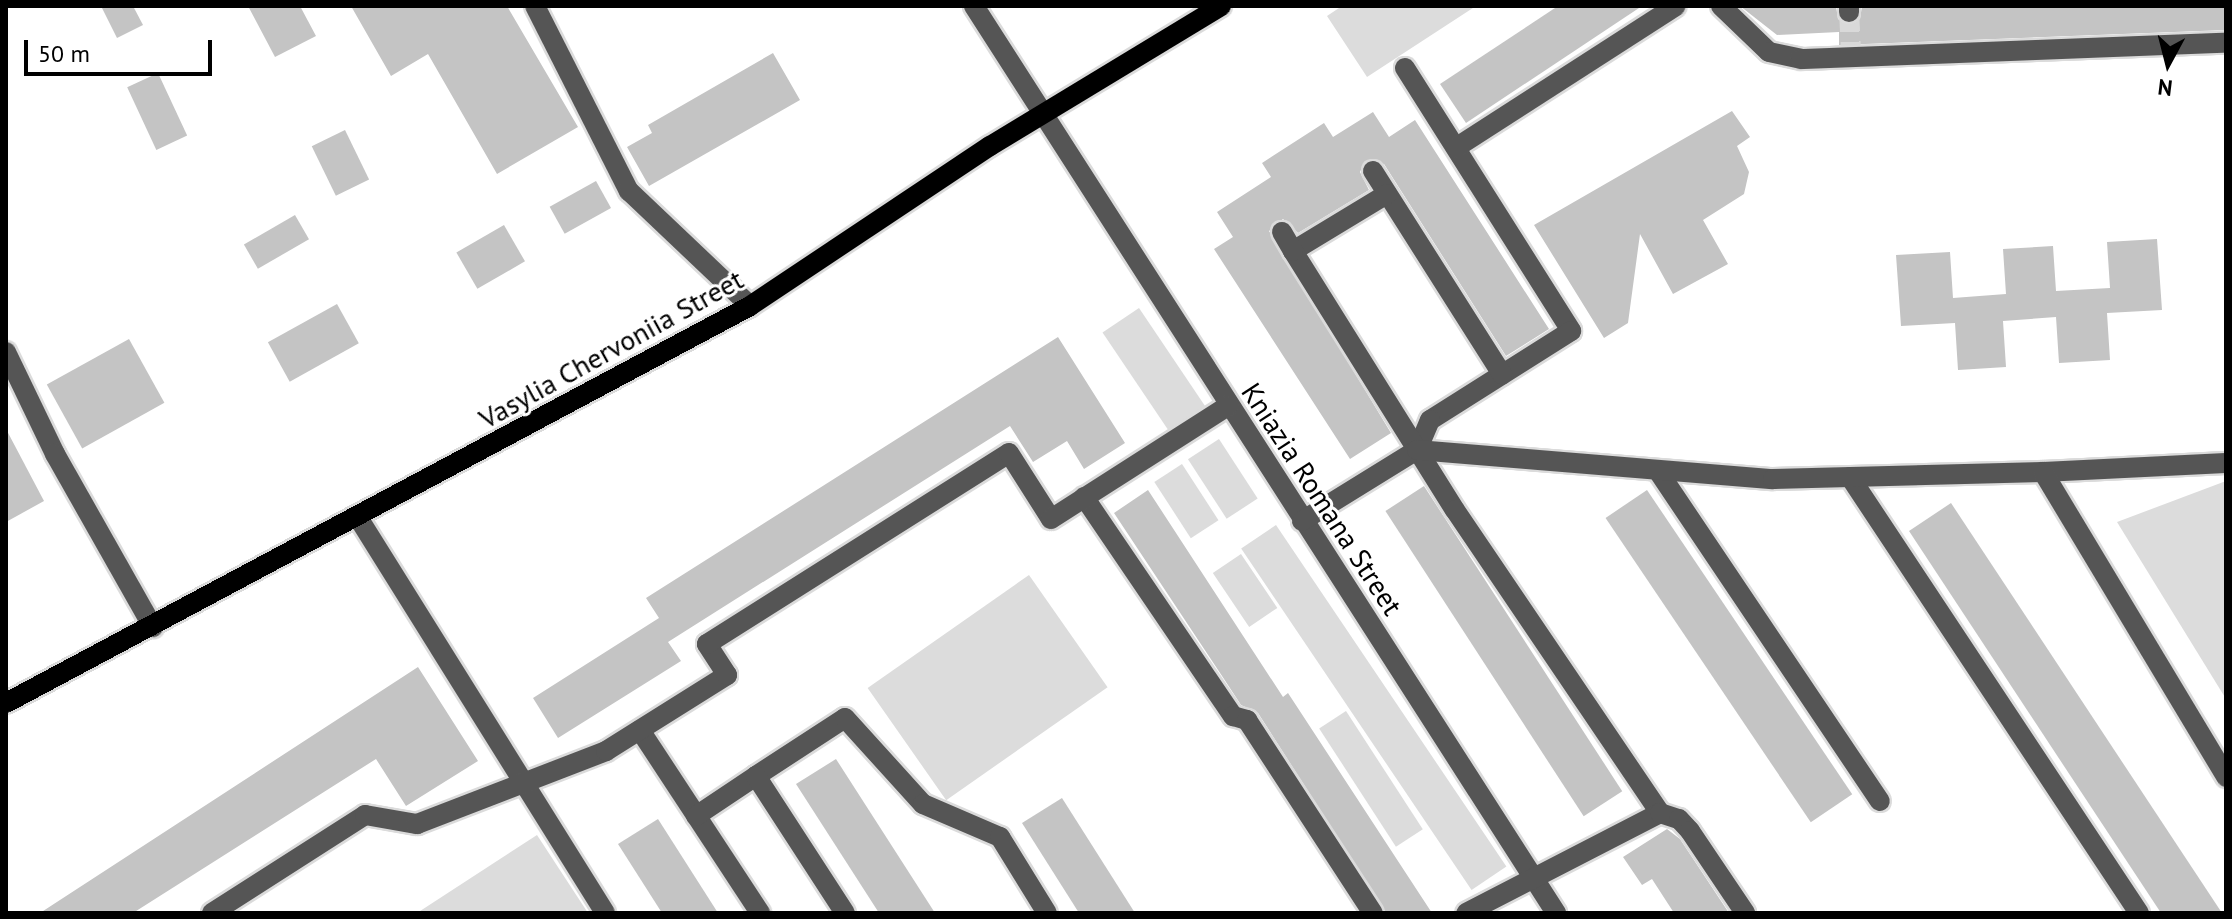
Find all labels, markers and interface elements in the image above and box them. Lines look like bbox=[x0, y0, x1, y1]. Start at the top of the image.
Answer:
scale bar bbox=[28, 24, 216, 74]
north arrow bbox=[2128, 24, 2208, 104]
text: 50 m bbox=[38, 38, 90, 69]
text: N bbox=[2156, 73, 2174, 103]
street label: Vasylia Chervoniia Street bbox=[473, 262, 749, 436]
street label: Kniazia Romana Street bbox=[1235, 377, 1409, 621]

